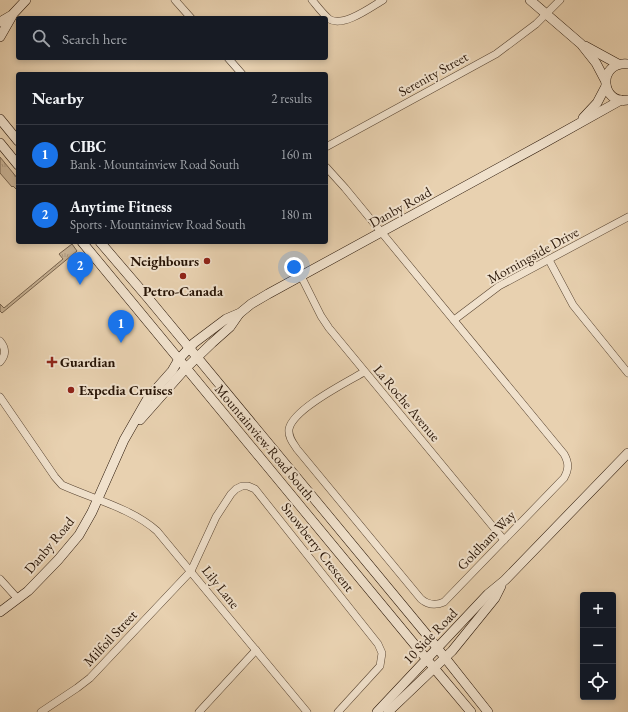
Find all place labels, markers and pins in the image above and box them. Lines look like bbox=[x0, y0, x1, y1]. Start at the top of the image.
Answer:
pin: 2 bbox=[67, 252, 93, 285]
place label: Neighbours bbox=[130, 252, 199, 270]
marker: Neighbours bbox=[202, 256, 212, 266]
marker: Petro-Canada bbox=[178, 271, 188, 281]
place label: Petro-Canada bbox=[143, 282, 224, 300]
pin: 1 bbox=[108, 310, 134, 343]
place label: Guardian bbox=[60, 353, 116, 371]
marker: Guardian bbox=[47, 357, 57, 367]
place label: Expedia Cruises bbox=[79, 381, 172, 399]
marker: Expedia Cruises bbox=[66, 385, 76, 395]

